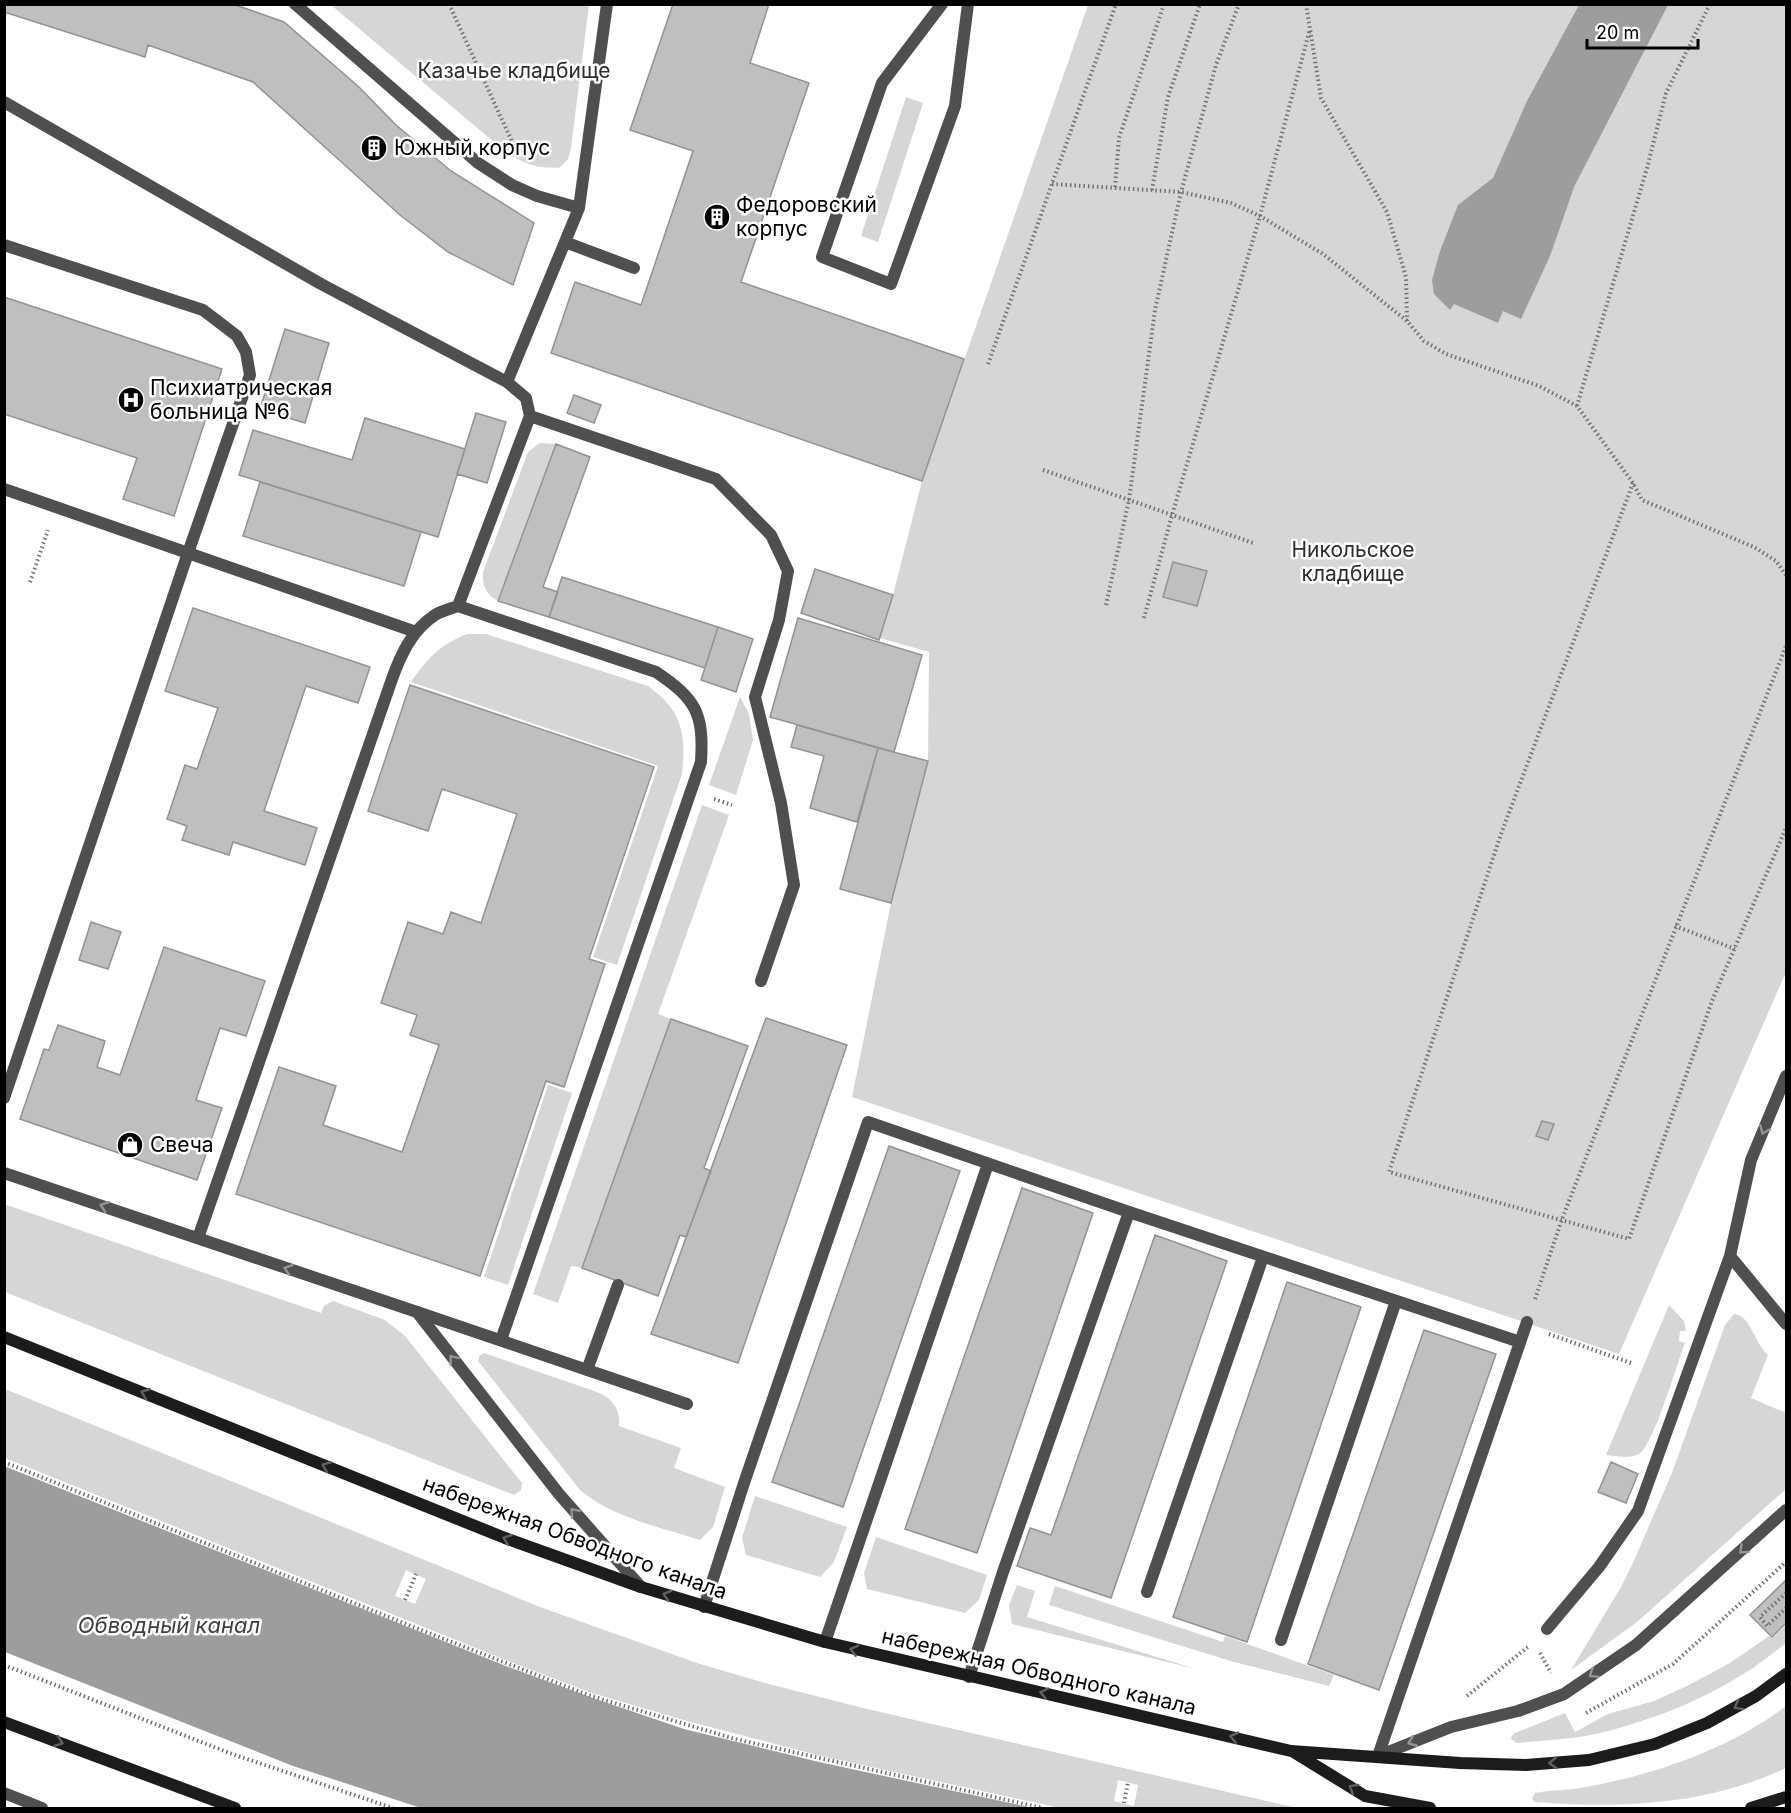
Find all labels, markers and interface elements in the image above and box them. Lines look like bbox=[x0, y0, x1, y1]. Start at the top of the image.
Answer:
scale bar bbox=[1587, 12, 1698, 50]
text: 20 m bbox=[1596, 22, 1639, 43]
park label: Казачье кладбище bbox=[418, 58, 611, 83]
building icon: Южный корпус bbox=[359, 133, 389, 163]
place label: Южный корпус bbox=[394, 135, 550, 160]
place label: Федоровский корпус bbox=[736, 192, 877, 241]
building icon: Федоровский корпус bbox=[702, 202, 732, 232]
place label: Психиатрическая больница №6 bbox=[150, 375, 332, 424]
hospital icon: Психиатрическая больница №6 bbox=[116, 385, 146, 415]
park label: Никольское кладбище bbox=[1291, 537, 1415, 586]
one-way arrow bbox=[1759, 1124, 1771, 1135]
shop icon: Свеча bbox=[115, 1130, 145, 1160]
place label: Свеча bbox=[150, 1132, 214, 1157]
one-way arrow bbox=[99, 1201, 110, 1214]
one-way arrow bbox=[283, 1264, 294, 1276]
one-way arrow bbox=[450, 1355, 461, 1366]
one-way arrow bbox=[140, 1388, 151, 1400]
one-way arrow bbox=[321, 1461, 332, 1473]
street label: набережная Обводного канала bbox=[420, 1471, 731, 1604]
one-way arrow bbox=[570, 1508, 581, 1519]
one-way arrow bbox=[502, 1533, 513, 1546]
one-way arrow bbox=[1739, 1543, 1750, 1554]
one-way arrow bbox=[662, 1590, 673, 1603]
water label: Обводный канал bbox=[78, 1612, 260, 1638]
street label: набережная Обводного канала bbox=[879, 1623, 1199, 1720]
one-way arrow bbox=[850, 1644, 860, 1657]
one-way arrow bbox=[1589, 1667, 1600, 1678]
one-way arrow bbox=[1040, 1688, 1050, 1701]
one-way arrow bbox=[1734, 1699, 1744, 1710]
one-way arrow bbox=[1230, 1732, 1240, 1745]
one-way arrow bbox=[53, 1735, 64, 1748]
one-way arrow bbox=[1407, 1735, 1418, 1747]
one-way arrow bbox=[1549, 1756, 1558, 1769]
one-way arrow bbox=[1349, 1784, 1359, 1796]

